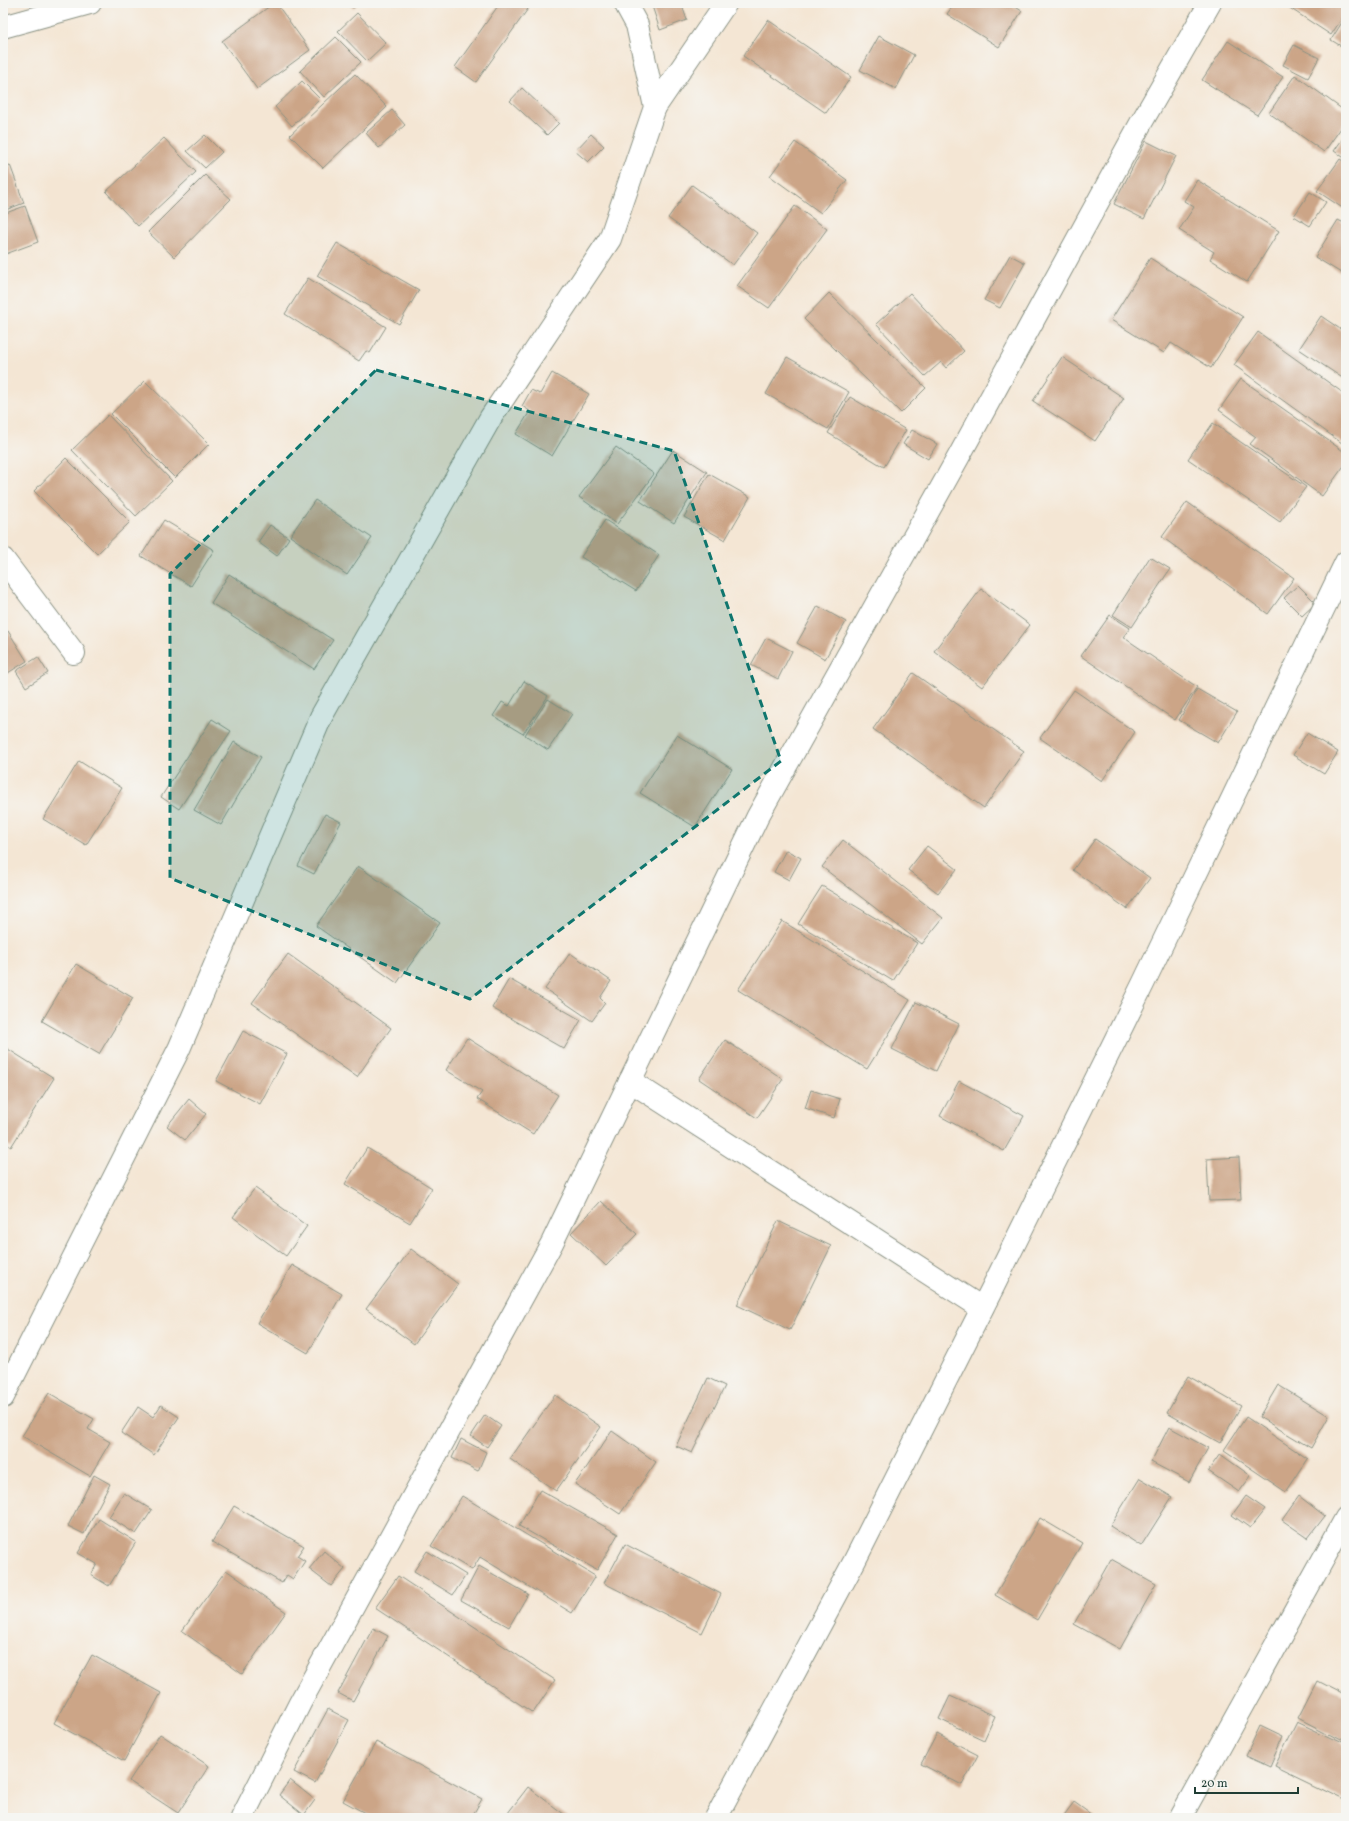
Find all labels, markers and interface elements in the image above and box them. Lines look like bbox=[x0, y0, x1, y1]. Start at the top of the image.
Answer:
scale bar bbox=[1195, 1769, 1298, 1795]
text: 20 m bbox=[1201, 1776, 1228, 1792]

